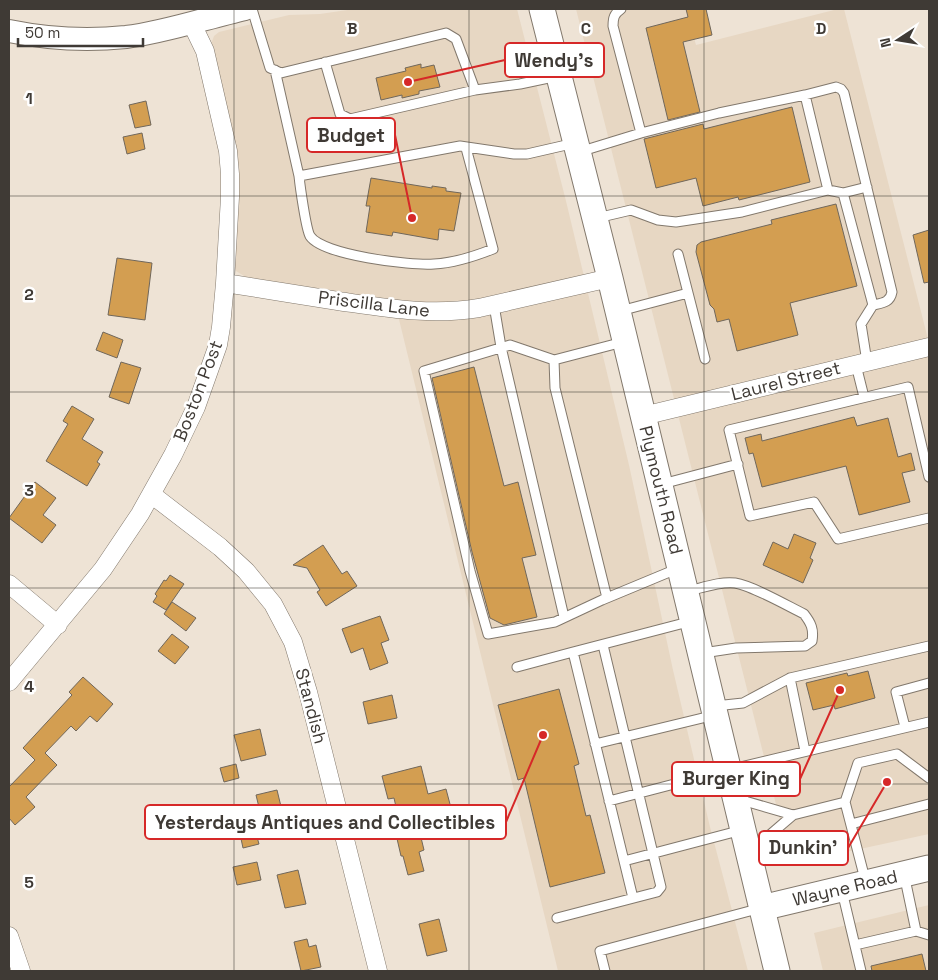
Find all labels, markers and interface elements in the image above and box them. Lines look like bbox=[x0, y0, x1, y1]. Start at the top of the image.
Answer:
scale bar bbox=[18, 15, 142, 47]
north arrow bbox=[873, 15, 923, 65]
text: B bbox=[347, 18, 357, 39]
text: C bbox=[581, 18, 591, 39]
text: D bbox=[816, 18, 826, 39]
text: 50 m bbox=[25, 23, 60, 42]
text: N bbox=[876, 36, 895, 49]
callout: Wendy's bbox=[505, 43, 604, 77]
text: Wendy's bbox=[515, 48, 593, 73]
text: 1 bbox=[25, 88, 33, 109]
callout: Budget bbox=[307, 118, 395, 152]
text: Budget bbox=[317, 123, 385, 148]
text: 2 bbox=[24, 284, 34, 305]
street label: Priscilla Lane bbox=[317, 285, 431, 322]
street label: Boston Post bbox=[168, 337, 227, 445]
street label: Laurel Street bbox=[729, 356, 843, 405]
street label: Plymouth Road bbox=[634, 423, 689, 557]
text: 3 bbox=[24, 480, 34, 501]
street label: Standish bbox=[290, 666, 333, 746]
text: 4 bbox=[24, 676, 34, 697]
callout: Burger King bbox=[672, 762, 800, 796]
text: Burger King bbox=[682, 766, 790, 791]
callout: Yesterdays Antiques and Collectibles bbox=[145, 805, 506, 839]
text: Yesterdays Antiques and Collectibles bbox=[155, 810, 495, 835]
callout: Dunkin' bbox=[759, 831, 848, 865]
text: Dunkin' bbox=[769, 835, 837, 860]
street label: Wayne Road bbox=[790, 864, 900, 911]
text: 5 bbox=[24, 872, 34, 893]

